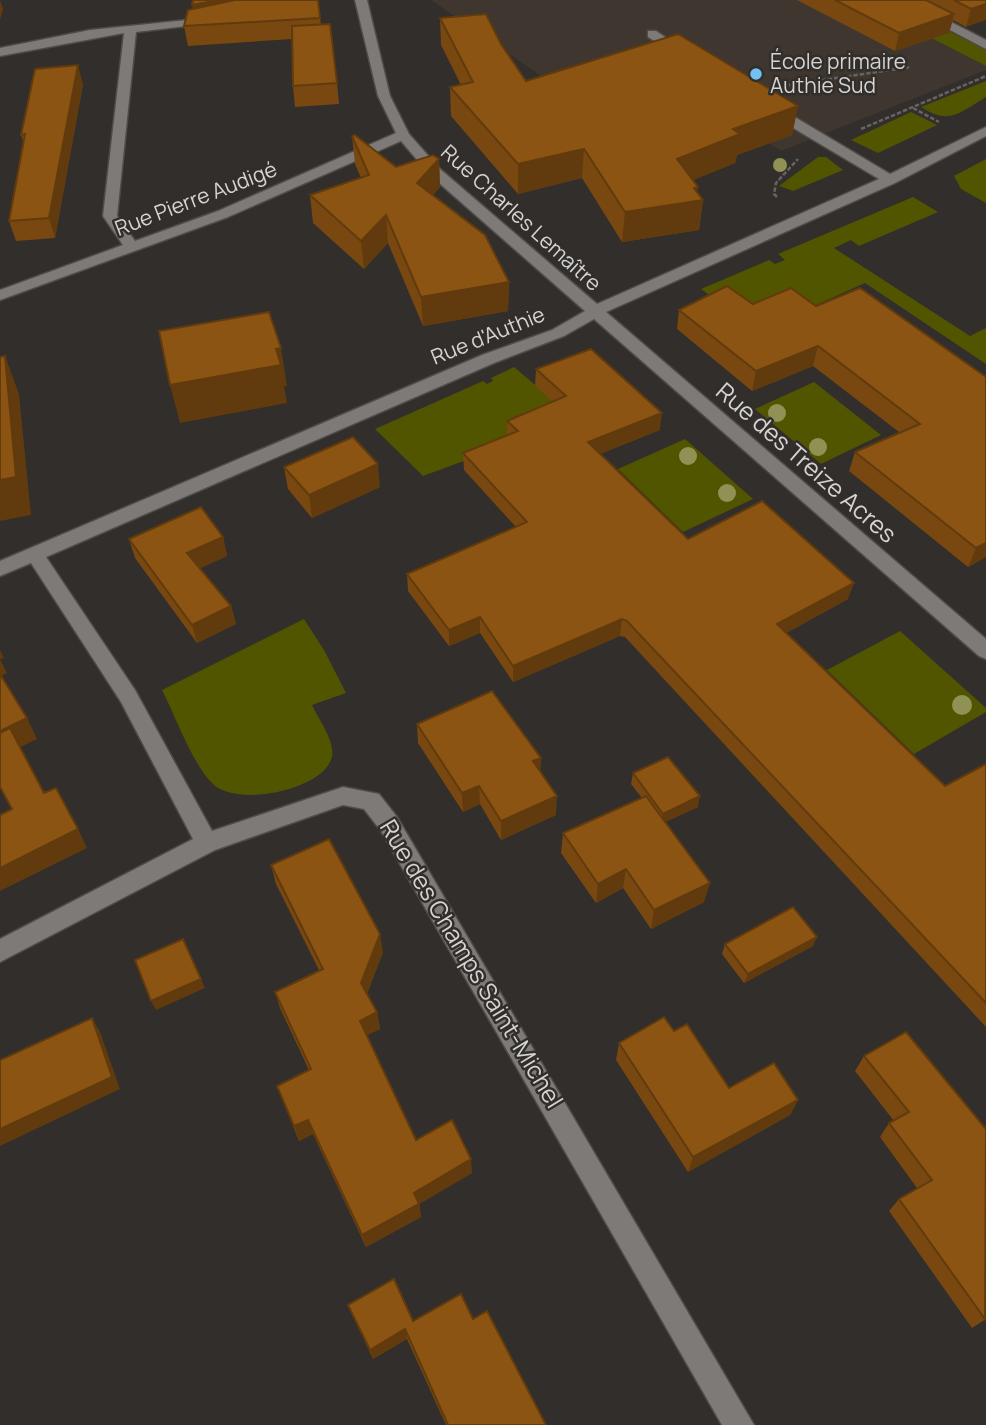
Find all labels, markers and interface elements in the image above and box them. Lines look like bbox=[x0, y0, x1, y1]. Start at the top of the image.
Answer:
place label: École primaire Authie Sud bbox=[770, 47, 906, 99]
marker: École primaire Authie Sud bbox=[748, 66, 764, 82]
street label: Rue Charles Lemaître bbox=[436, 138, 608, 297]
street label: Rue Pierre Audigé bbox=[111, 154, 281, 242]
street label: Rue d'Authie bbox=[427, 300, 549, 371]
street label: Rue des Treize Acres bbox=[710, 374, 904, 549]
street label: Rue des Champs Saint-Michel bbox=[373, 813, 572, 1114]

